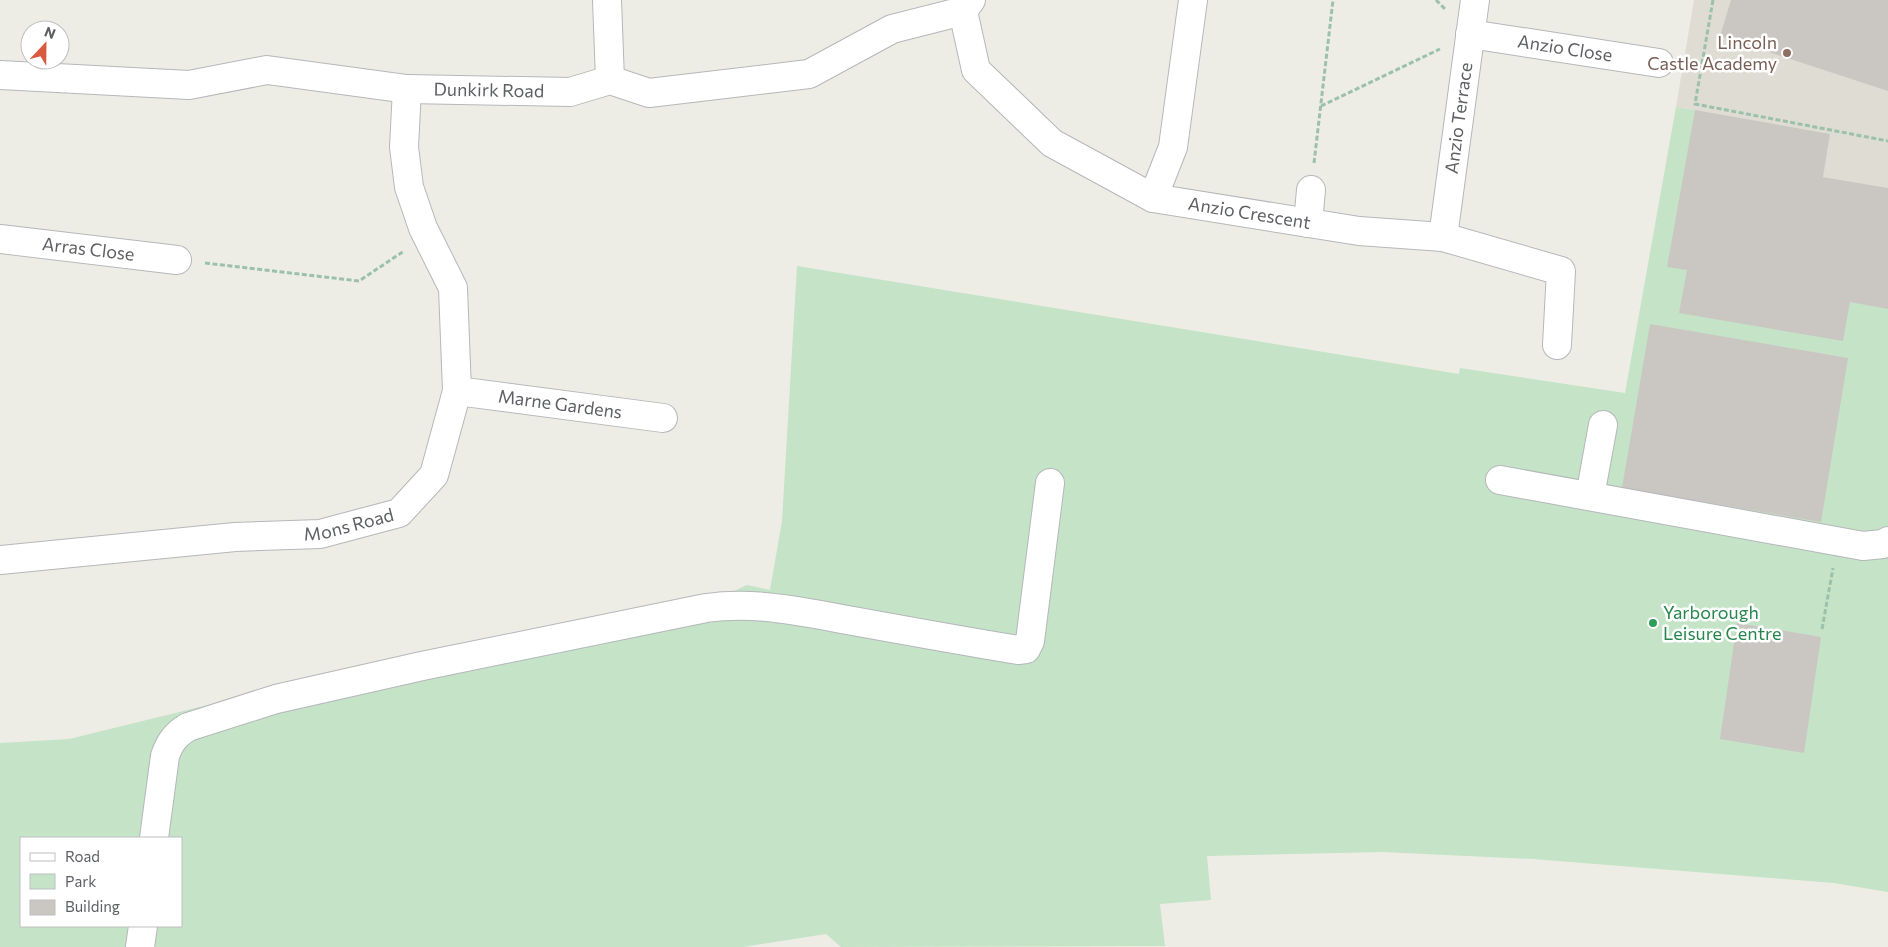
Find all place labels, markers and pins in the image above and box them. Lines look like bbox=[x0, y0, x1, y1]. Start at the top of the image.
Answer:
place label: Lincoln Castle Academy bbox=[1647, 31, 1777, 74]
marker: Lincoln Castle Academy bbox=[1781, 47, 1793, 59]
place label: Yarborough Leisure Centre bbox=[1663, 601, 1781, 644]
marker: Yarborough Leisure Centre bbox=[1647, 617, 1659, 629]

